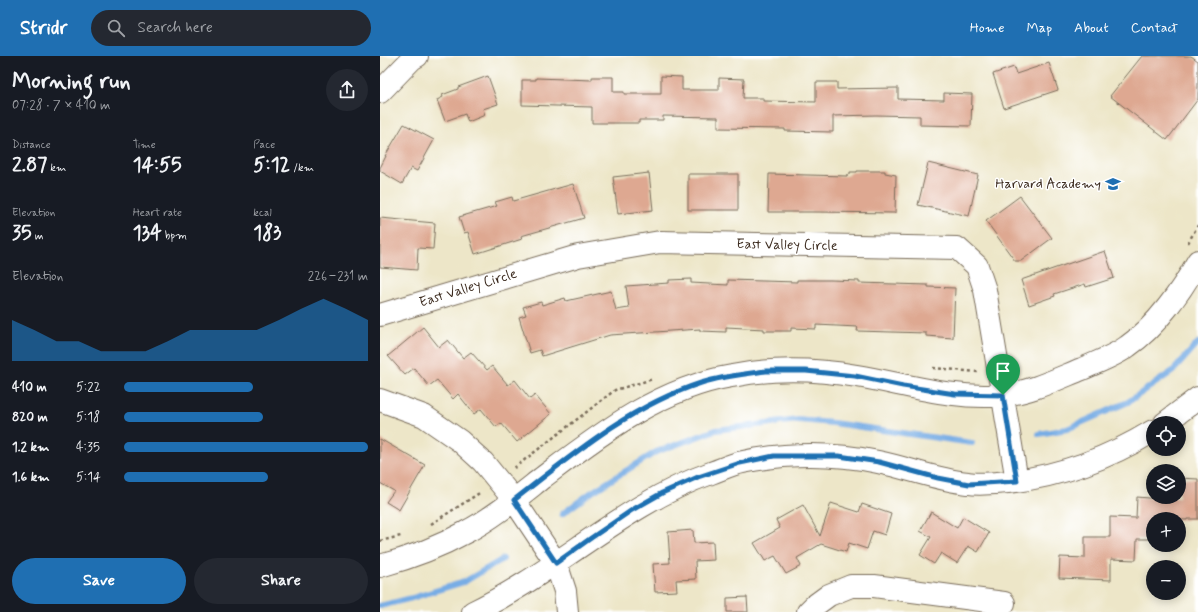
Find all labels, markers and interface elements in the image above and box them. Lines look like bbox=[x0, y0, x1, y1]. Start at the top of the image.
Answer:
search box bbox=[91, 10, 371, 46]
text: Stridr bbox=[20, 16, 67, 41]
icon: search bbox=[105, 17, 127, 39]
text: Search here bbox=[137, 18, 213, 38]
text: Home bbox=[970, 19, 1004, 37]
text: Map bbox=[1026, 19, 1052, 37]
text: About bbox=[1074, 19, 1109, 37]
text: Contact bbox=[1131, 19, 1178, 37]
text: Morning run bbox=[12, 68, 131, 96]
button: share bbox=[326, 69, 368, 111]
text: 07:28 · 7 × 410 m bbox=[12, 97, 110, 114]
text: Distance bbox=[12, 138, 51, 152]
text: Time bbox=[133, 138, 156, 152]
text: Pace bbox=[253, 138, 275, 152]
text: 2.87 bbox=[12, 152, 47, 179]
text: 14:55 bbox=[133, 152, 182, 179]
text: 5:12 bbox=[253, 152, 290, 179]
text: km bbox=[47, 161, 66, 175]
text: /km bbox=[290, 161, 314, 175]
place label: Harvard Academy bbox=[995, 175, 1101, 193]
school or university icon: Harvard Academy bbox=[1104, 175, 1122, 193]
text: Elevation bbox=[12, 206, 55, 220]
text: Heart rate bbox=[133, 206, 182, 220]
text: kcal bbox=[253, 206, 272, 220]
text: 35 bbox=[12, 220, 32, 247]
text: 134 bbox=[133, 220, 162, 247]
text: 183 bbox=[253, 220, 281, 247]
text: m bbox=[32, 229, 43, 243]
text: bpm bbox=[162, 229, 187, 243]
street label: East Valley Circle bbox=[736, 235, 838, 255]
street label: East Valley Circle bbox=[417, 265, 519, 311]
text: Elevation bbox=[12, 268, 63, 285]
text: 226–231 m bbox=[308, 268, 368, 285]
pin bbox=[986, 354, 1020, 395]
icon: arrive bbox=[992, 360, 1014, 382]
text: 410 m bbox=[12, 379, 47, 396]
text: 5:22 bbox=[76, 379, 101, 396]
text: 820 m bbox=[12, 409, 48, 426]
text: 5:18 bbox=[76, 409, 100, 426]
map controls bbox=[1146, 416, 1186, 600]
button: locate bbox=[1146, 416, 1186, 456]
text: 1.2 km bbox=[12, 439, 49, 456]
text: 4:35 bbox=[76, 439, 100, 456]
button: layers bbox=[1146, 464, 1186, 504]
text: 1.6 km bbox=[12, 469, 50, 486]
text: 5:14 bbox=[76, 469, 101, 486]
button: + bbox=[1146, 512, 1186, 552]
button: Save bbox=[12, 558, 186, 604]
button: Share bbox=[194, 558, 368, 604]
button: − bbox=[1146, 560, 1186, 600]

